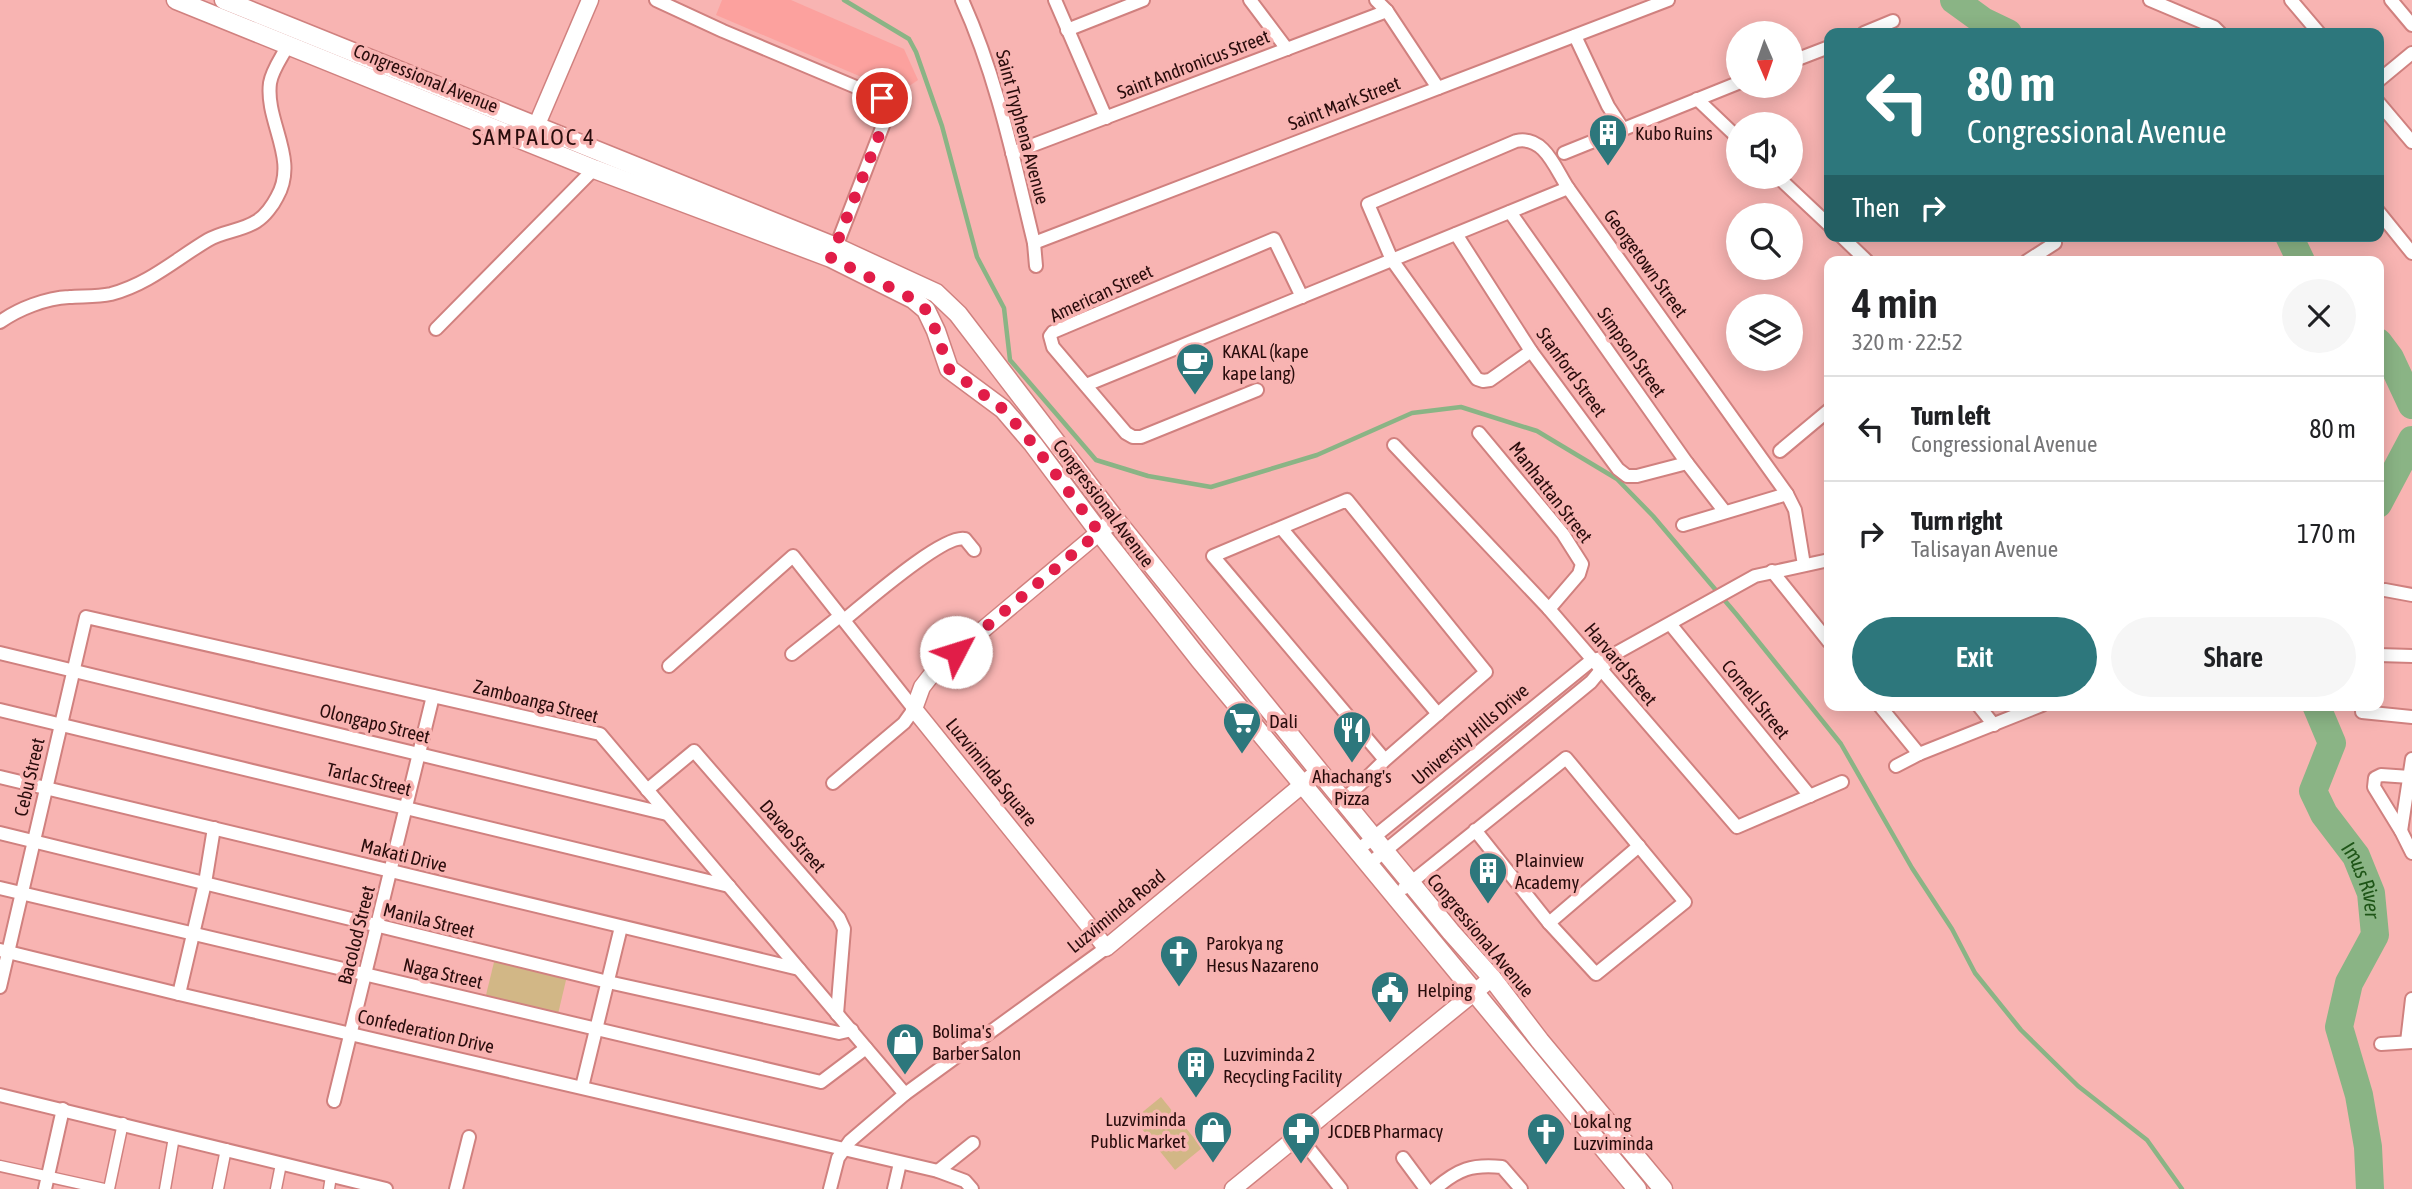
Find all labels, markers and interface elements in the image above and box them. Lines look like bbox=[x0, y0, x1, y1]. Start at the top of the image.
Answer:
north arrow bbox=[1726, 21, 1802, 98]
map controls bbox=[1726, 21, 1803, 371]
street label: Saint Andronicus Street bbox=[1114, 25, 1272, 103]
street label: Congressional Avenue bbox=[350, 39, 502, 117]
street label: Saint Tryphena Avenue bbox=[992, 47, 1054, 207]
text: 80 m bbox=[1967, 55, 2055, 111]
icon: left bbox=[1852, 56, 1943, 147]
pin bbox=[852, 68, 912, 128]
street label: Saint Mark Street bbox=[1285, 72, 1403, 134]
icon: arrive bbox=[863, 79, 901, 117]
building icon: Kubo Ruins bbox=[1587, 112, 1629, 167]
button: sound bbox=[1726, 112, 1803, 189]
text: Congressional Avenue bbox=[1967, 113, 2227, 150]
place label: Kubo Ruins bbox=[1635, 122, 1713, 144]
district label: SAMPALOC 4 bbox=[472, 124, 596, 150]
icon: right bbox=[1914, 189, 1952, 227]
text: Then bbox=[1852, 193, 1900, 223]
button: search bbox=[1726, 203, 1803, 280]
street label: Georgetown Street bbox=[1600, 205, 1692, 321]
street label: American Street bbox=[1046, 260, 1156, 326]
text: 4 min bbox=[1852, 279, 1938, 327]
button: close bbox=[2282, 279, 2356, 353]
button: layers bbox=[1726, 294, 1803, 371]
street label: Simpson Street bbox=[1593, 303, 1671, 401]
street label: Stanford Street bbox=[1532, 323, 1612, 421]
text: 320 m · 22:52 bbox=[1852, 329, 1963, 355]
place label: KAKAL (kape kape lang) bbox=[1222, 340, 1309, 384]
cafe icon: KAKAL (kape kape lang) bbox=[1174, 341, 1216, 396]
text: Turn left bbox=[1911, 401, 1991, 431]
icon: left bbox=[1852, 410, 1890, 448]
text: 80 m bbox=[2309, 414, 2356, 444]
text: Congressional Avenue bbox=[1911, 431, 2098, 457]
street label: Congressional Avenue bbox=[1049, 435, 1159, 571]
street label: Manhattan Street bbox=[1505, 437, 1597, 547]
text: Turn right bbox=[1911, 506, 2002, 536]
icon: right bbox=[1852, 515, 1890, 553]
text: 170 m bbox=[2297, 519, 2356, 549]
text: Talisayan Avenue bbox=[1911, 536, 2058, 562]
position arrow bbox=[919, 615, 993, 689]
button: Exit bbox=[1852, 617, 2097, 697]
button: Share bbox=[2111, 617, 2356, 697]
street label: Harvard Street bbox=[1580, 618, 1662, 710]
street label: Cornell Street bbox=[1717, 655, 1795, 743]
street label: Zamboanga Street bbox=[471, 675, 601, 727]
street label: University Hills Drive bbox=[1407, 679, 1533, 789]
street label: Olongapo Street bbox=[318, 699, 432, 747]
supermarket icon: Dali bbox=[1221, 700, 1263, 755]
restaurant icon: Ahachang's Pizza bbox=[1331, 709, 1373, 764]
place label: Dali bbox=[1269, 710, 1298, 732]
street label: Luzviminda Square bbox=[942, 714, 1042, 830]
street label: Cebu Street bbox=[9, 736, 49, 818]
street label: Tarlac Street bbox=[324, 758, 414, 800]
place label: Ahachang's Pizza bbox=[1312, 765, 1392, 809]
street label: Davao Street bbox=[755, 795, 831, 877]
street label: Makati Drive bbox=[359, 834, 449, 876]
water label: Imus River bbox=[2337, 836, 2385, 920]
place label: Plainview Academy bbox=[1515, 849, 1584, 893]
building icon: Plainview Academy bbox=[1467, 850, 1509, 905]
street label: Luzviminda Road bbox=[1063, 865, 1169, 957]
street label: Congressional Avenue bbox=[1423, 869, 1539, 1001]
street label: Bacolod Street bbox=[333, 883, 379, 987]
street label: Manila Street bbox=[381, 898, 477, 942]
place label: Parokya ng Hesus Nazareno bbox=[1206, 932, 1319, 976]
church icon: Parokya ng Hesus Nazareno bbox=[1158, 933, 1200, 988]
street label: Naga Street bbox=[401, 953, 485, 993]
public building icon: Helping bbox=[1369, 969, 1411, 1024]
place label: Helping bbox=[1417, 979, 1473, 1001]
street label: Confederation Drive bbox=[355, 1005, 497, 1057]
place label: Bolima's Barber Salon bbox=[932, 1020, 1021, 1064]
shop icon: Bolima's Barber Salon bbox=[884, 1021, 926, 1076]
place label: Luzviminda 2 Recycling Facility bbox=[1223, 1043, 1343, 1087]
building icon: Luzviminda 2 Recycling Facility bbox=[1175, 1044, 1217, 1099]
place label: Luzviminda Public Market bbox=[1090, 1108, 1186, 1152]
shop icon: Luzviminda Public Market bbox=[1192, 1109, 1234, 1164]
pharmacy icon: JCDEB Pharmacy bbox=[1280, 1110, 1322, 1165]
place label: Lokal ng Luzviminda bbox=[1573, 1110, 1654, 1154]
church icon: Lokal ng Luzviminda bbox=[1525, 1111, 1567, 1166]
place label: JCDEB Pharmacy bbox=[1328, 1120, 1443, 1142]

